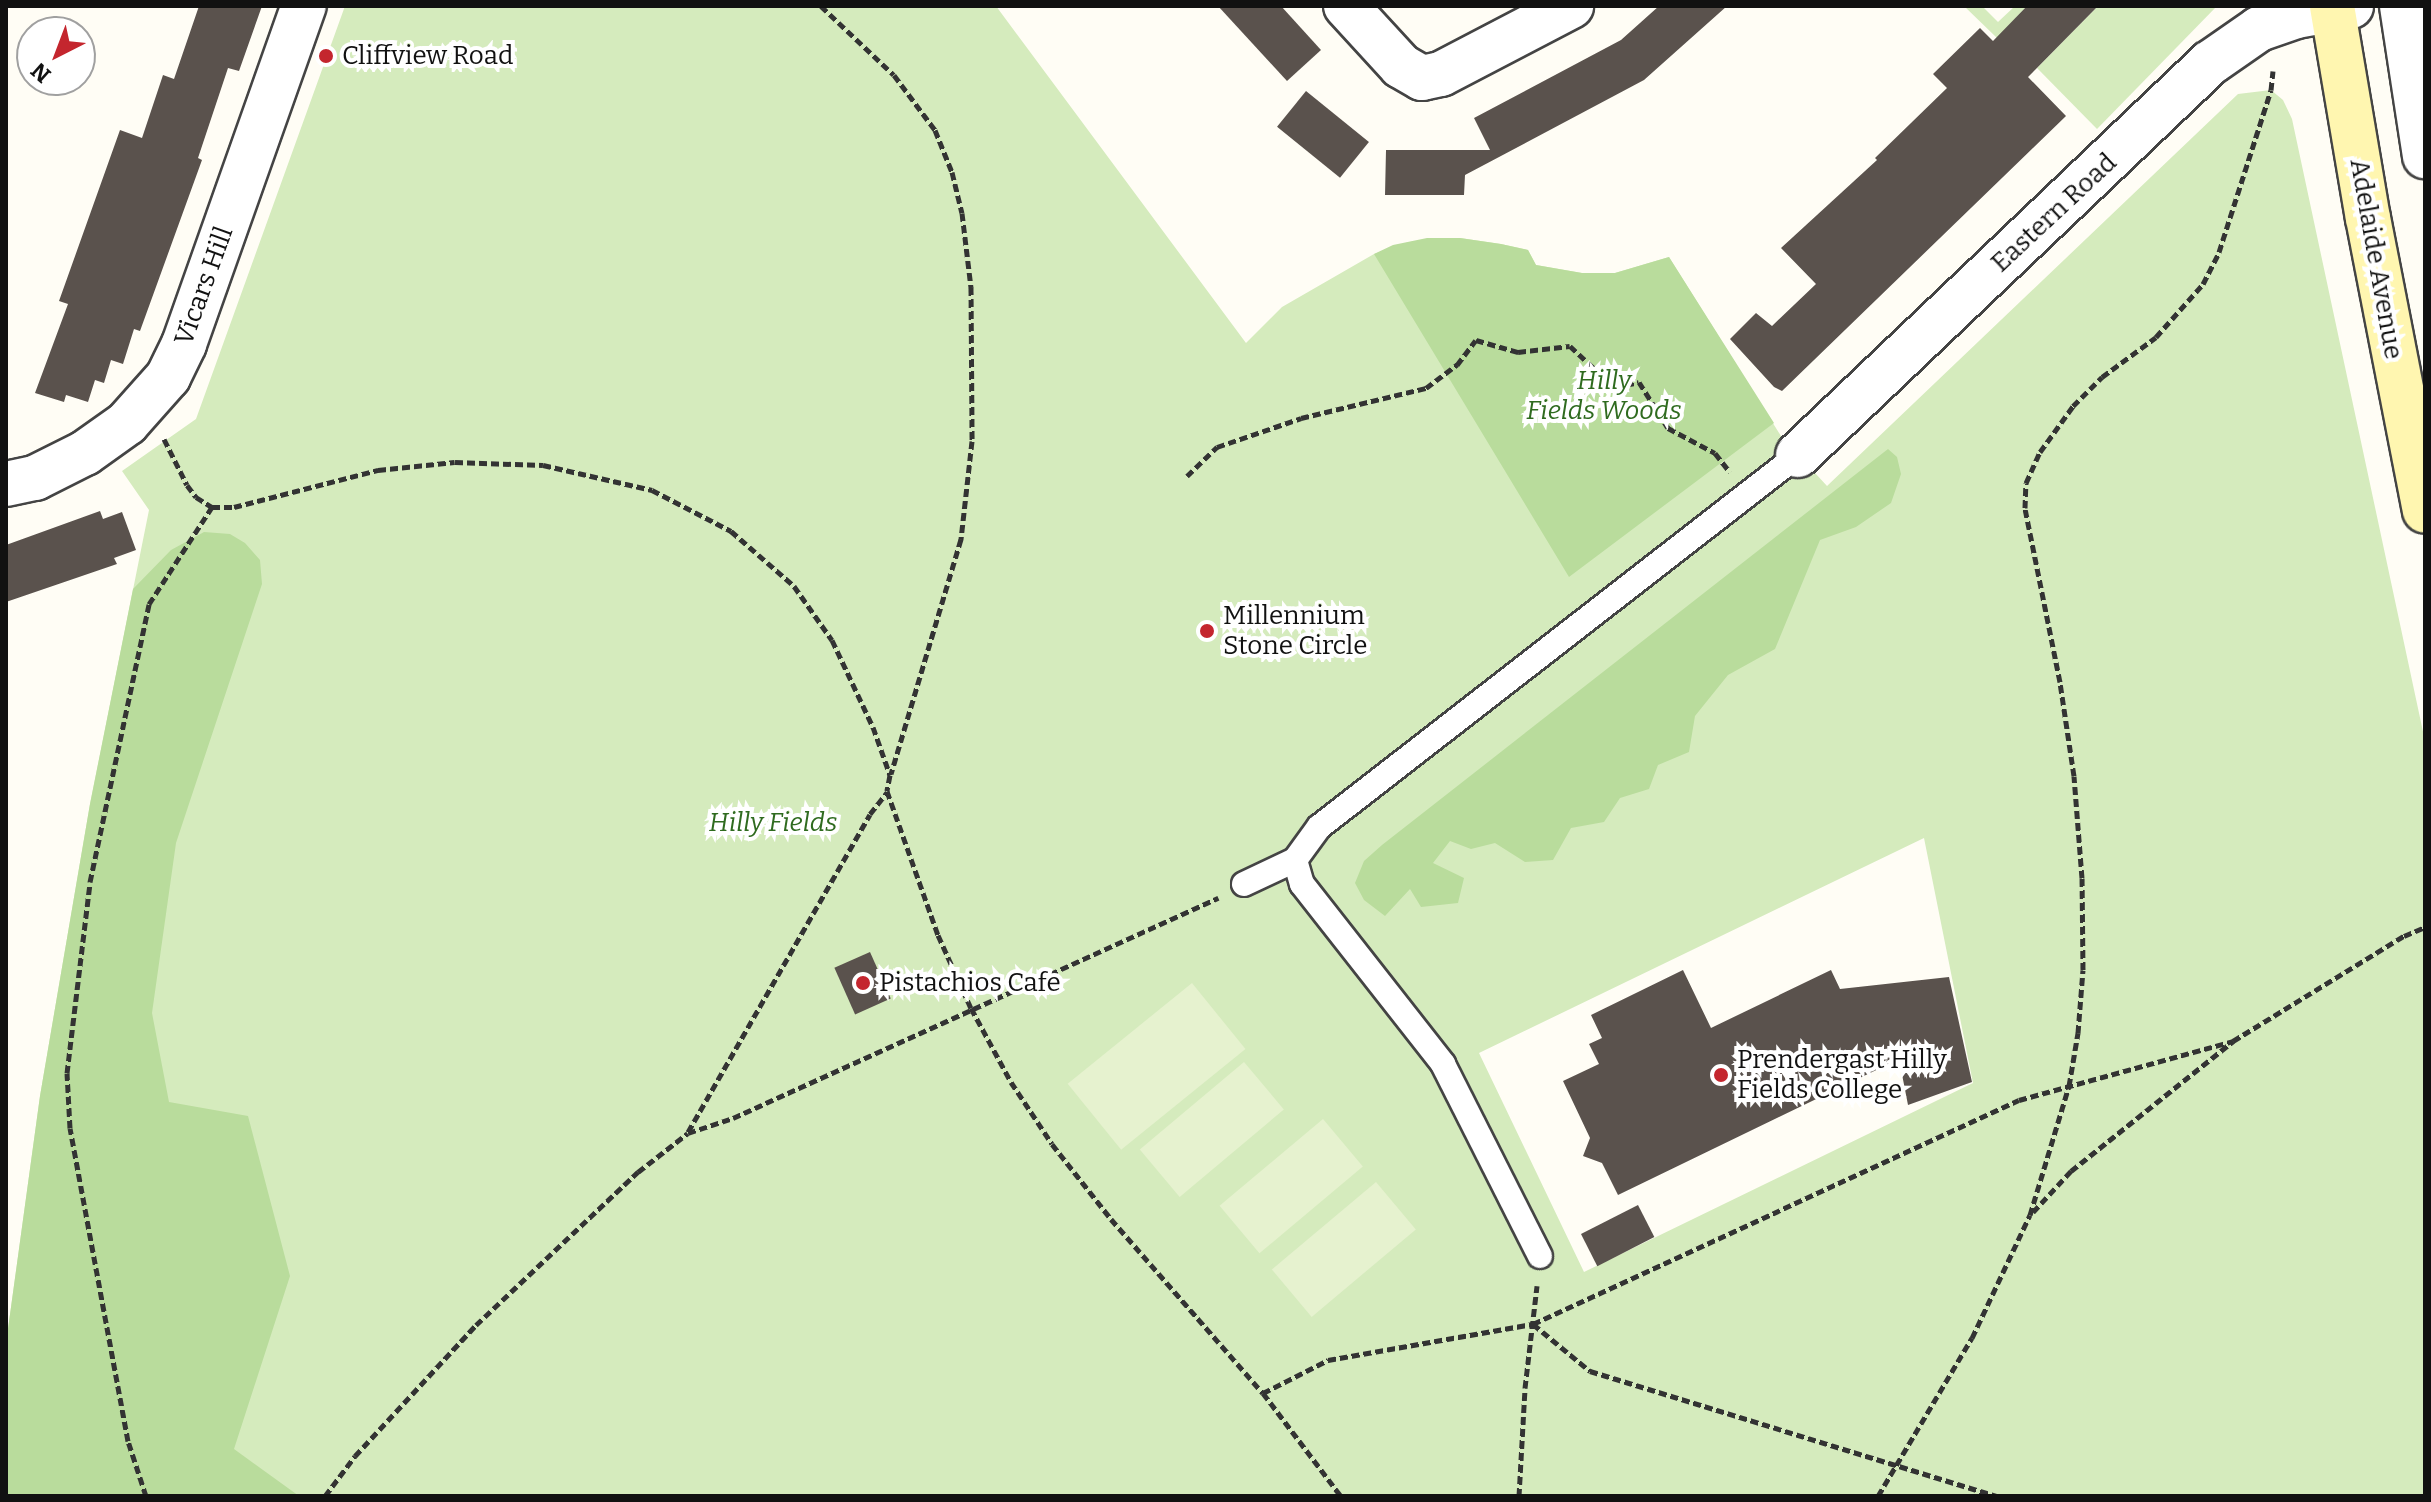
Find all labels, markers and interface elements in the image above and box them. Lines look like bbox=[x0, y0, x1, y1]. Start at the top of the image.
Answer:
north arrow bbox=[16, 16, 96, 96]
place label: Cliffview Road bbox=[342, 40, 513, 72]
marker: Cliffview Road bbox=[317, 47, 335, 65]
text: N bbox=[26, 57, 56, 88]
street label: Eastern Road bbox=[1985, 147, 2123, 279]
street label: Adelaide Avenue bbox=[2343, 156, 2409, 362]
street label: Vicars Hill bbox=[168, 222, 240, 350]
park label: Hilly Fields Woods bbox=[1526, 365, 1682, 426]
place label: Millennium Stone Circle bbox=[1223, 600, 1367, 662]
marker: Millennium Stone Circle bbox=[1198, 622, 1216, 640]
park label: Hilly Fields bbox=[709, 807, 837, 839]
place label: Pistachios Cafe bbox=[879, 967, 1061, 999]
marker: Pistachios Cafe bbox=[854, 974, 872, 992]
place label: Prendergast Hilly Fields College bbox=[1737, 1044, 1947, 1106]
marker: Prendergast Hilly Fields College bbox=[1712, 1066, 1730, 1084]

